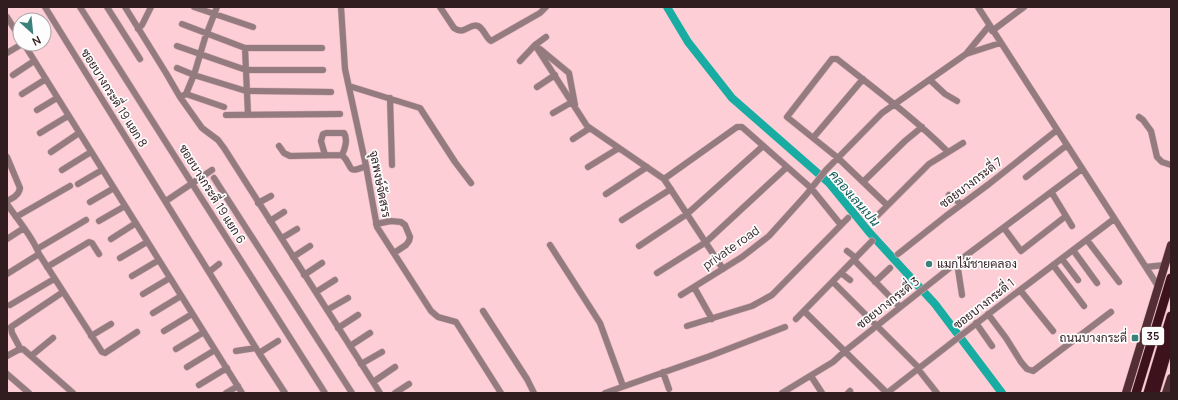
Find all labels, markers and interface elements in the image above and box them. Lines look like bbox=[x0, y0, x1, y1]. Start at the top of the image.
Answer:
north arrow bbox=[12, 12, 52, 52]
text: N bbox=[30, 33, 44, 50]
street label: ซอยบางกระดี่ 19 แยก 8 bbox=[77, 44, 153, 150]
street label: ซอยบางกระดี่ 19 แยก 6 bbox=[175, 140, 252, 247]
street label: จุลพงษ์จัดสรร bbox=[365, 149, 395, 219]
street label: ซอยบางกระดี่ 7 bbox=[934, 152, 1006, 212]
water label: คลองเลนเปน bbox=[825, 166, 885, 231]
street label: private road bbox=[699, 222, 762, 273]
place label: แมกไม้ชายคลอง bbox=[937, 255, 1017, 272]
marker: แมกไม้ชายคลอง bbox=[924, 259, 934, 269]
street label: ซอยบางกระดี่ 3 bbox=[851, 271, 923, 333]
street label: ซอยบางกระดี่ 1 bbox=[948, 273, 1018, 333]
place label: ถนนบางกระดี่ bbox=[1059, 327, 1127, 346]
road number: 35 bbox=[1142, 327, 1164, 345]
marker: ถนนบางกระดี่ bbox=[1130, 333, 1140, 343]

